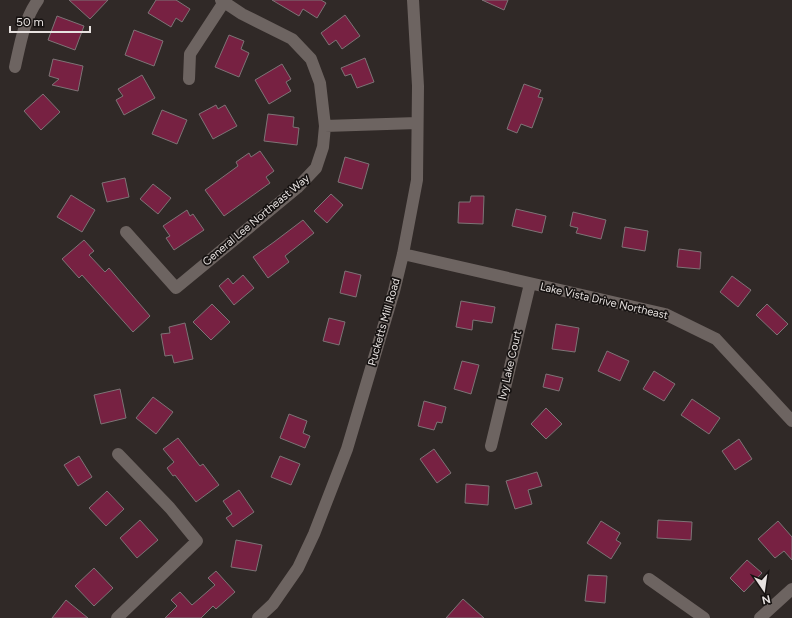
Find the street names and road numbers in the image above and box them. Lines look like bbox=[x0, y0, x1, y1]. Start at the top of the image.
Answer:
street label: General Lee Northeast Way bbox=[200, 171, 312, 268]
street label: Pucketts Mill Road bbox=[365, 277, 403, 367]
street label: Lake Vista Drive Northeast bbox=[539, 280, 669, 322]
street label: Ivy Lake Court bbox=[496, 329, 524, 401]

